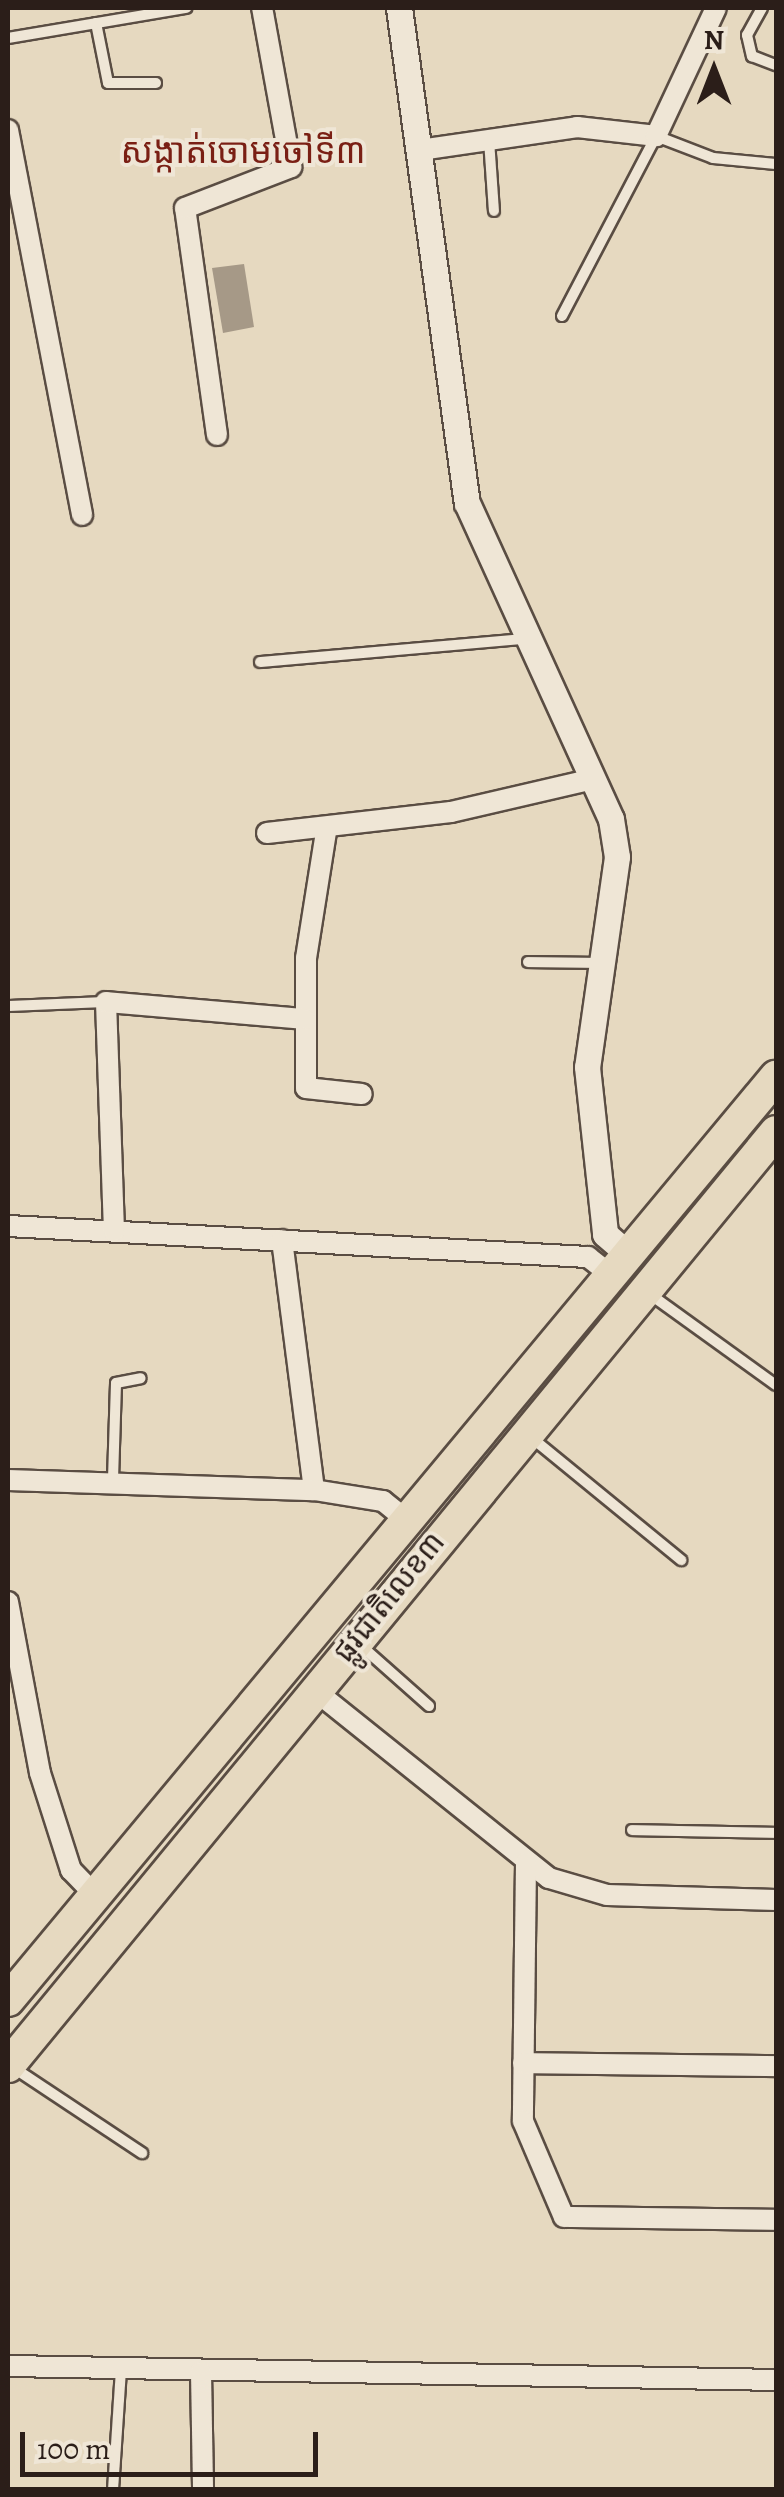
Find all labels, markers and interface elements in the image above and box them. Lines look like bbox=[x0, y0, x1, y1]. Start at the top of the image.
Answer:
north arrow bbox=[664, 20, 764, 120]
text: N bbox=[704, 21, 724, 59]
district label: សង្កាត់ចោមចៅទី៣ bbox=[120, 130, 366, 172]
street label: ផ្លូវជាតិលេខ៣ bbox=[326, 1525, 452, 1669]
scale bar bbox=[25, 2412, 322, 2474]
text: 100 m bbox=[37, 2429, 110, 2469]

